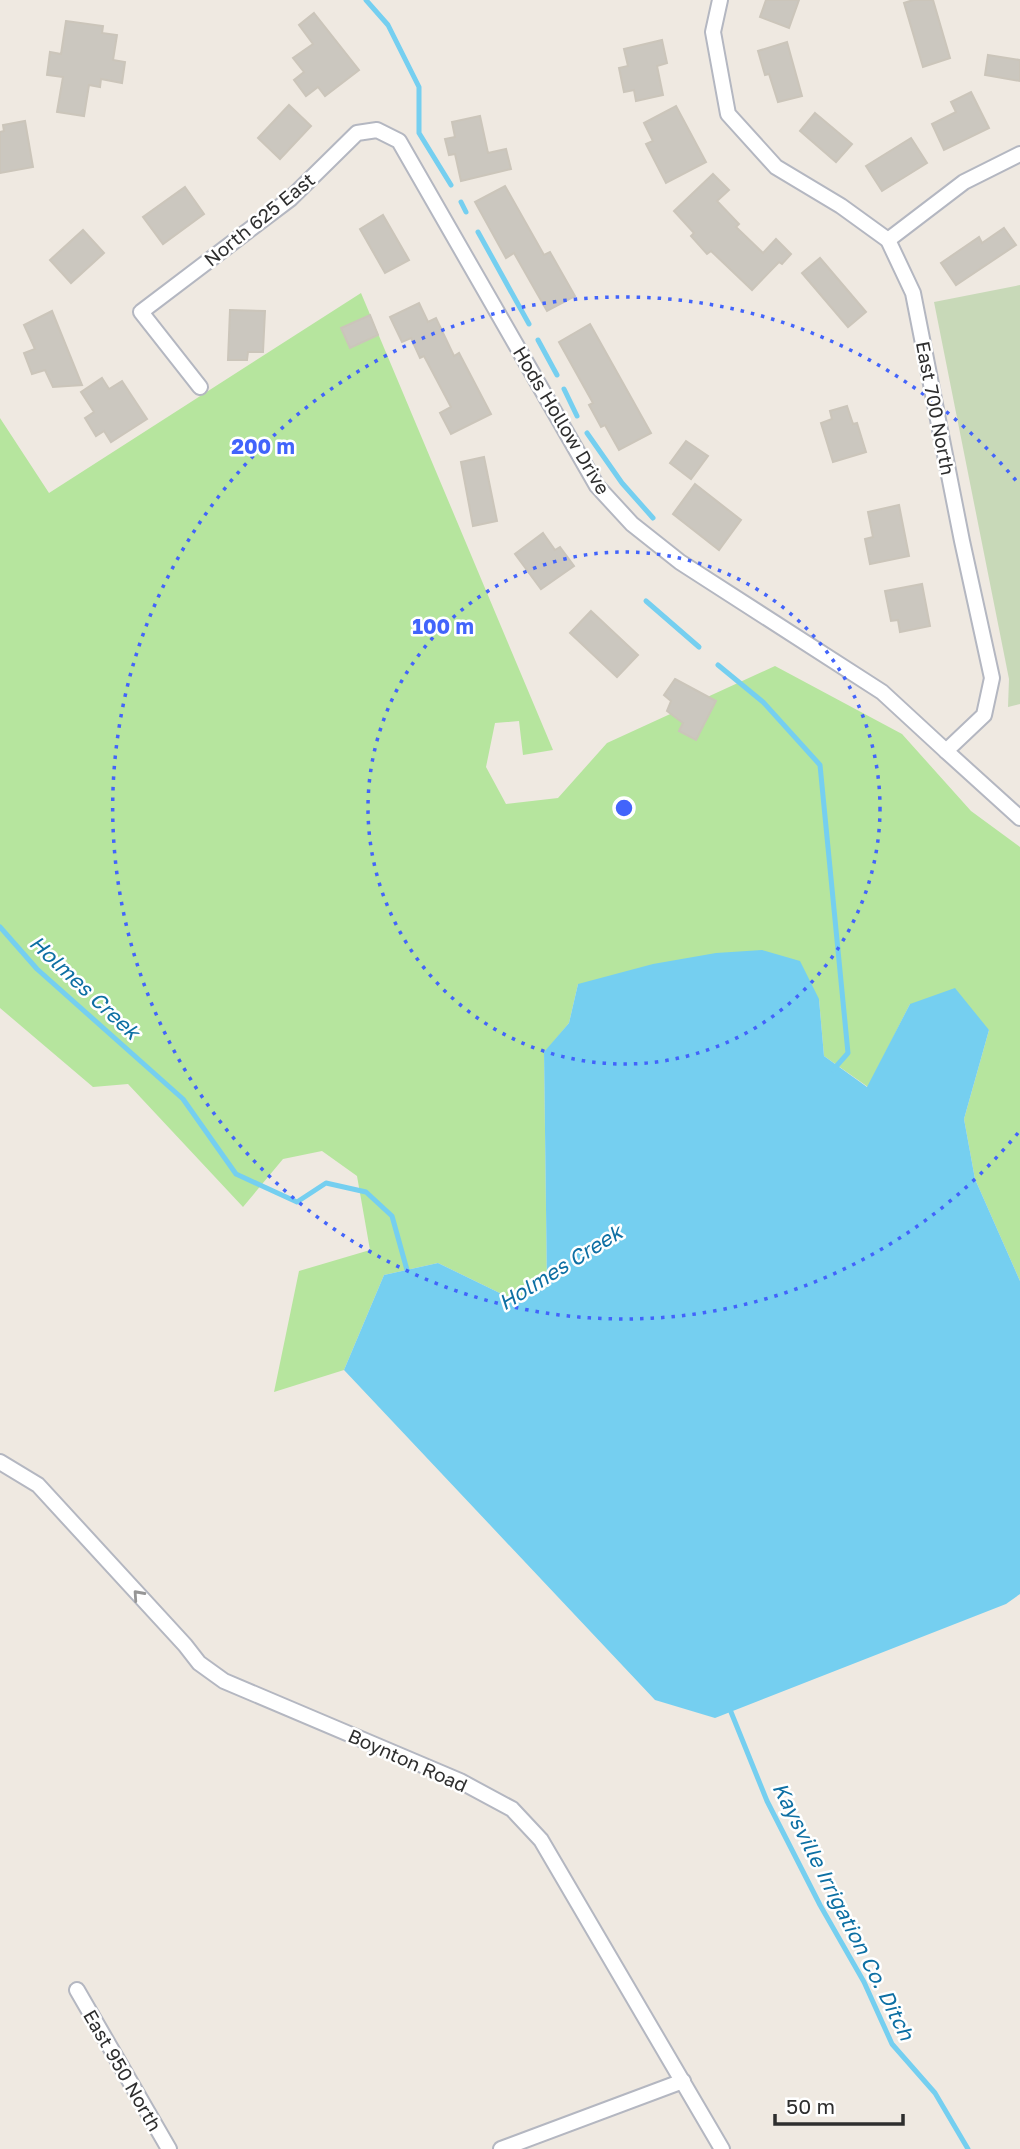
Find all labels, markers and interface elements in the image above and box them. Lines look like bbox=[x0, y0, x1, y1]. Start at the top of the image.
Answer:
street label: North 625 East bbox=[199, 167, 319, 271]
street label: East 700 North bbox=[912, 339, 960, 477]
street label: Hods Hollow Drive bbox=[509, 342, 615, 498]
text: 200 m bbox=[231, 433, 295, 459]
text: 100 m bbox=[412, 613, 474, 639]
centre of rings bbox=[612, 796, 636, 820]
water label: Holmes Creek bbox=[25, 929, 147, 1046]
water label: Holmes Creek bbox=[493, 1218, 628, 1315]
one-way arrow bbox=[134, 1590, 147, 1603]
street label: Boynton Road bbox=[345, 1723, 471, 1797]
water label: Kaysville Irrigation Co. Ditch bbox=[768, 1778, 921, 2045]
street label: East 950 North bbox=[79, 2005, 167, 2135]
scale bar bbox=[775, 2082, 903, 2126]
text: 50 m bbox=[786, 2093, 835, 2119]

